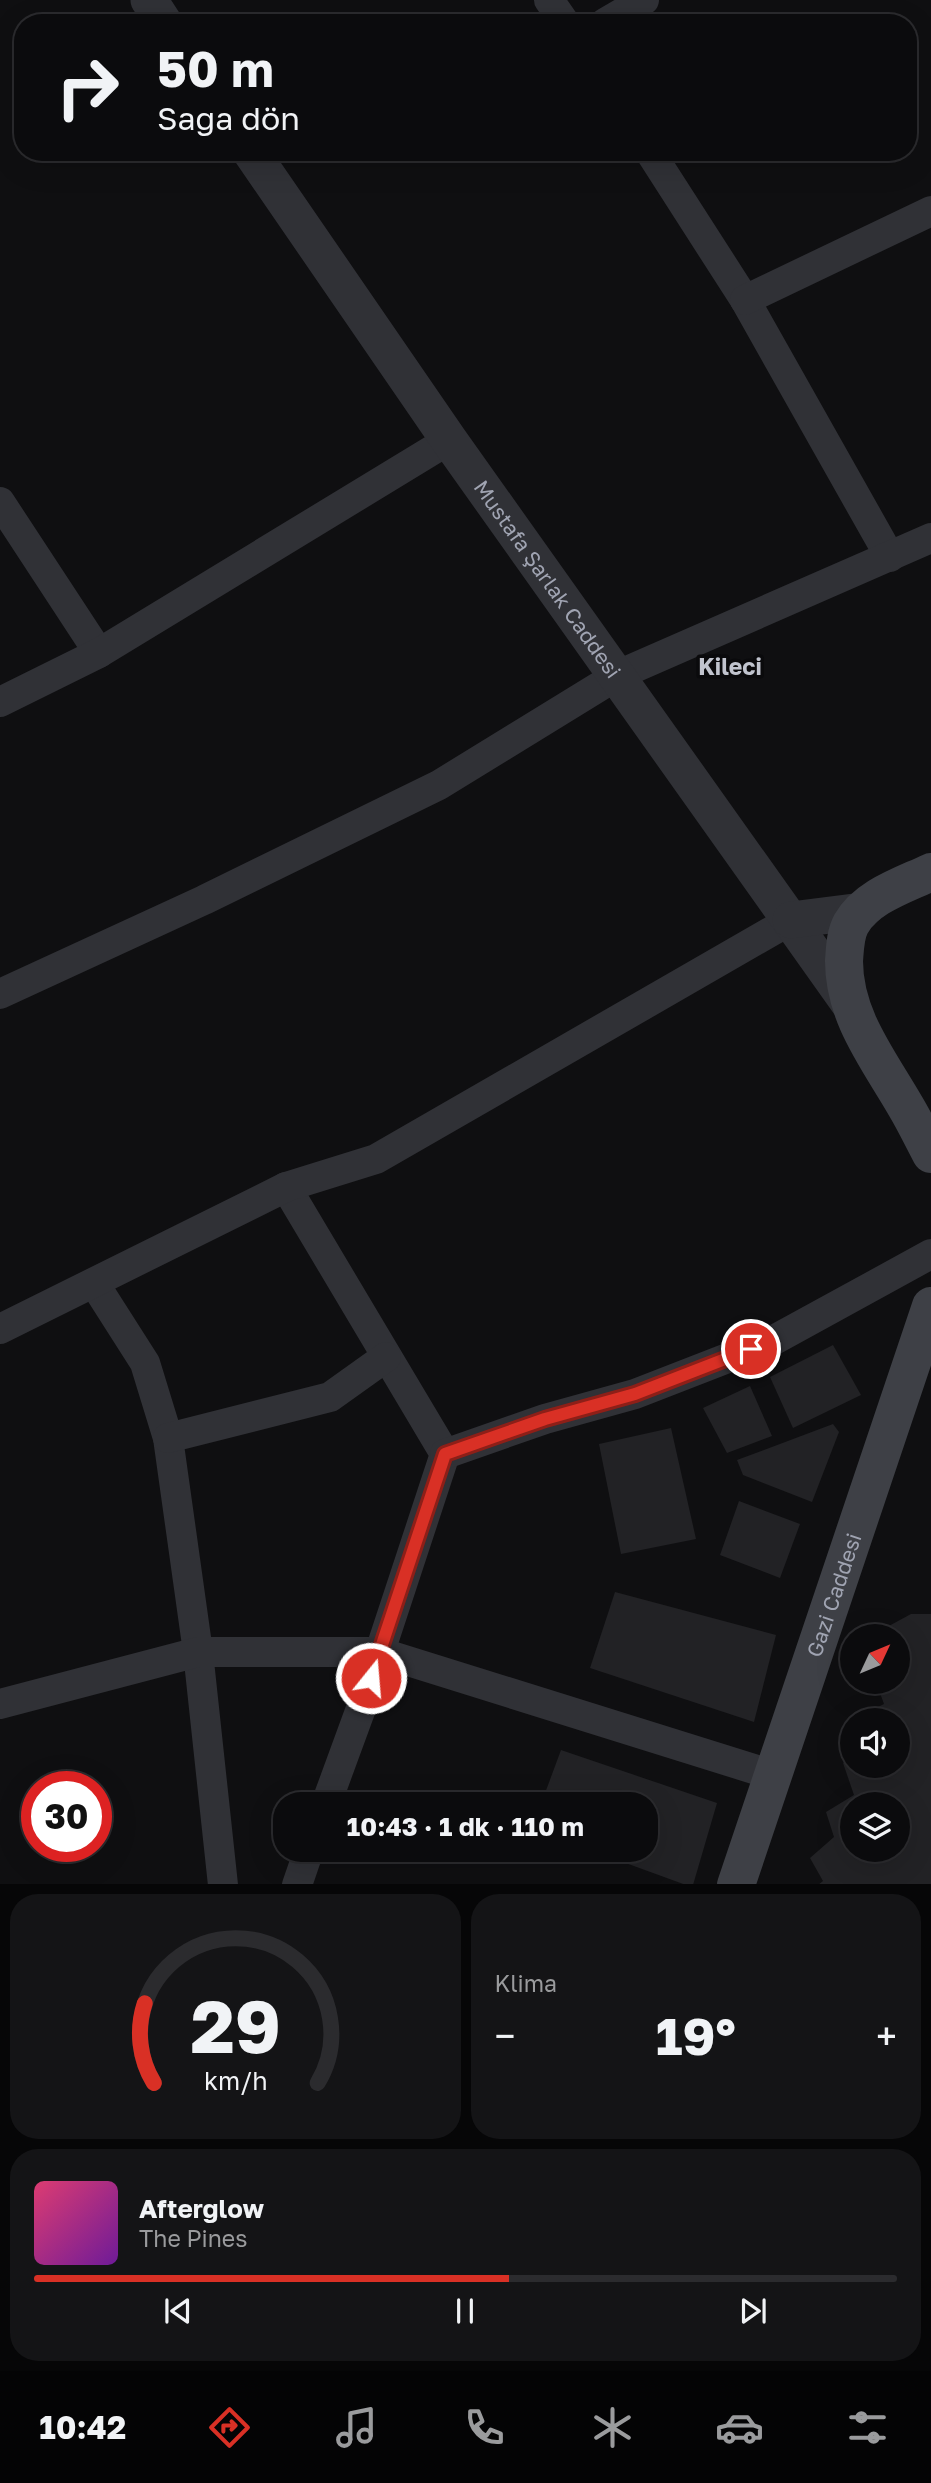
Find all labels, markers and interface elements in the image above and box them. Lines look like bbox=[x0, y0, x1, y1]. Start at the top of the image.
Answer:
text: 50 m bbox=[157, 39, 274, 98]
icon: right bbox=[42, 42, 133, 133]
text: Sağa dön bbox=[157, 99, 300, 137]
street label: Mustafa Şarlak Caddesi bbox=[469, 475, 627, 683]
district label: Kileci bbox=[698, 652, 762, 680]
pin bbox=[721, 1319, 781, 1379]
icon: arrive bbox=[732, 1330, 770, 1368]
street label: Gazi Caddesi bbox=[801, 1530, 867, 1660]
north arrow bbox=[840, 1624, 910, 1694]
map controls bbox=[840, 1624, 910, 1862]
position arrow bbox=[334, 1641, 408, 1715]
button: sound bbox=[840, 1708, 910, 1778]
speed limit sign: 30 bbox=[21, 1771, 112, 1862]
button: layers bbox=[840, 1792, 910, 1862]
text: 10:43 · 1 dk · 110 m bbox=[347, 1811, 584, 1842]
text: Klima bbox=[495, 1969, 557, 1997]
text: 29 bbox=[190, 1982, 281, 2069]
text: 19° bbox=[656, 2004, 736, 2066]
text: − bbox=[495, 2013, 515, 2058]
text: + bbox=[876, 2013, 897, 2058]
text: km/h bbox=[203, 2064, 267, 2095]
text: Afterglow bbox=[139, 2193, 264, 2224]
text: The Pines bbox=[139, 2224, 247, 2252]
icon: previous bbox=[159, 2292, 197, 2330]
icon: pause bbox=[446, 2292, 484, 2330]
icon: next bbox=[734, 2292, 772, 2330]
icon: directions bbox=[205, 2403, 254, 2452]
icon: music bbox=[332, 2403, 381, 2452]
icon: phone bbox=[460, 2403, 509, 2452]
icon: climate bbox=[588, 2403, 637, 2452]
icon: car bbox=[715, 2403, 764, 2452]
icon: filters bbox=[843, 2403, 892, 2452]
text: 10:42 bbox=[39, 2408, 126, 2446]

